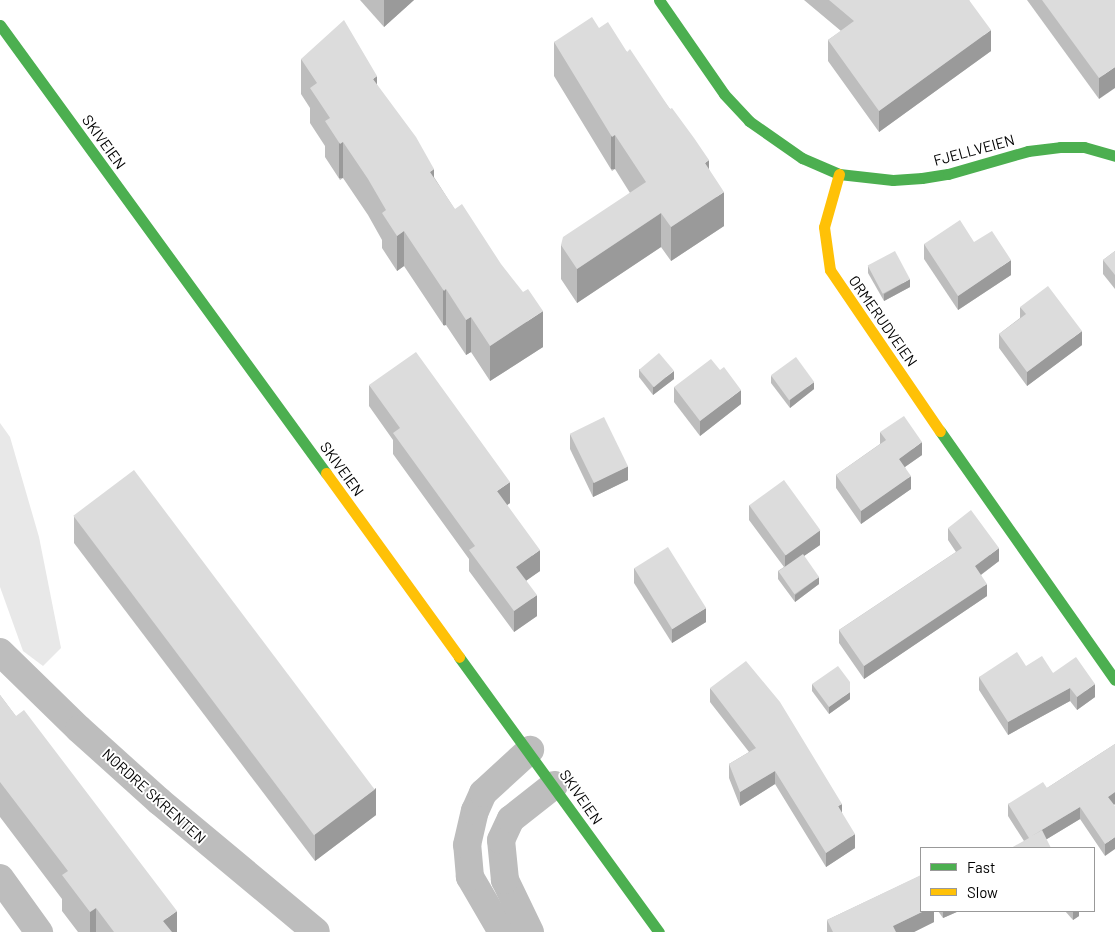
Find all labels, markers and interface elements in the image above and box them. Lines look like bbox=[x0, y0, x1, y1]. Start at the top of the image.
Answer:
street label: SKIVEIEN bbox=[78, 111, 130, 173]
street label: FJELLVEIEN bbox=[932, 131, 1016, 169]
street label: ORMERUDVEIEN bbox=[845, 272, 921, 370]
street label: SKIVEIEN bbox=[316, 438, 368, 500]
street label: NORDRE SKRENTEN bbox=[98, 745, 210, 847]
street label: SKIVEIEN bbox=[556, 766, 606, 828]
legend bbox=[920, 847, 1095, 912]
text: Fast bbox=[967, 858, 995, 876]
text: Slow bbox=[967, 883, 998, 901]

